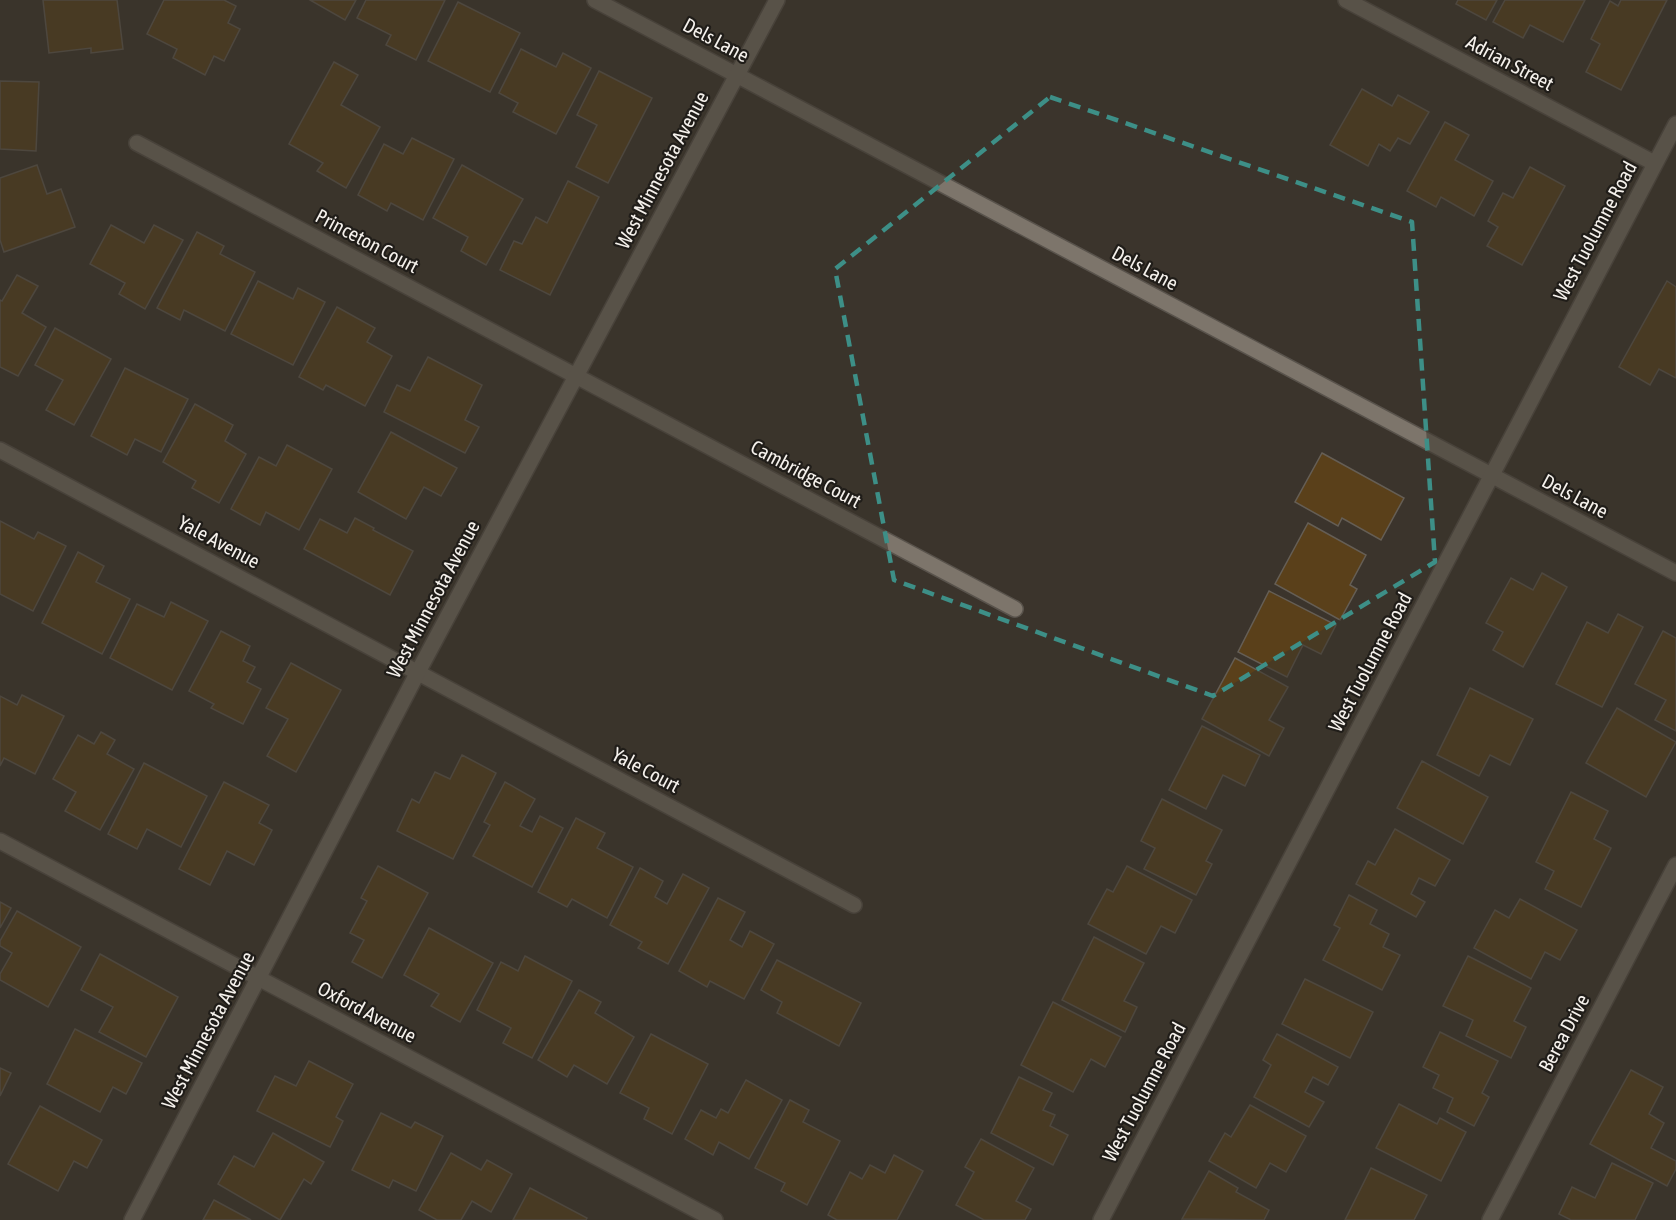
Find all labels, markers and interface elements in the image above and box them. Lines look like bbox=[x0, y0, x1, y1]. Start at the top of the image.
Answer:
street label: Dels Lane bbox=[679, 13, 753, 66]
street label: Adrian Street bbox=[1463, 30, 1558, 95]
street label: West Minnesota Avenue bbox=[610, 87, 713, 252]
street label: West Tuolumne Road bbox=[1548, 157, 1641, 304]
street label: Princeton Court bbox=[312, 204, 423, 277]
street label: Dels Lane bbox=[1108, 241, 1182, 294]
street label: Cambridge Court bbox=[747, 435, 866, 512]
street label: Dels Lane bbox=[1538, 469, 1612, 522]
street label: Yale Avenue bbox=[174, 510, 264, 573]
street label: West Minnesota Avenue bbox=[381, 516, 484, 681]
street label: West Tuolumne Road bbox=[1323, 588, 1416, 735]
street label: Yale Court bbox=[608, 742, 684, 797]
street label: West Minnesota Avenue bbox=[156, 947, 259, 1112]
street label: Oxford Avenue bbox=[314, 976, 420, 1047]
street label: Berea Drive bbox=[1534, 990, 1594, 1075]
street label: West Tuolumne Road bbox=[1097, 1018, 1190, 1165]

